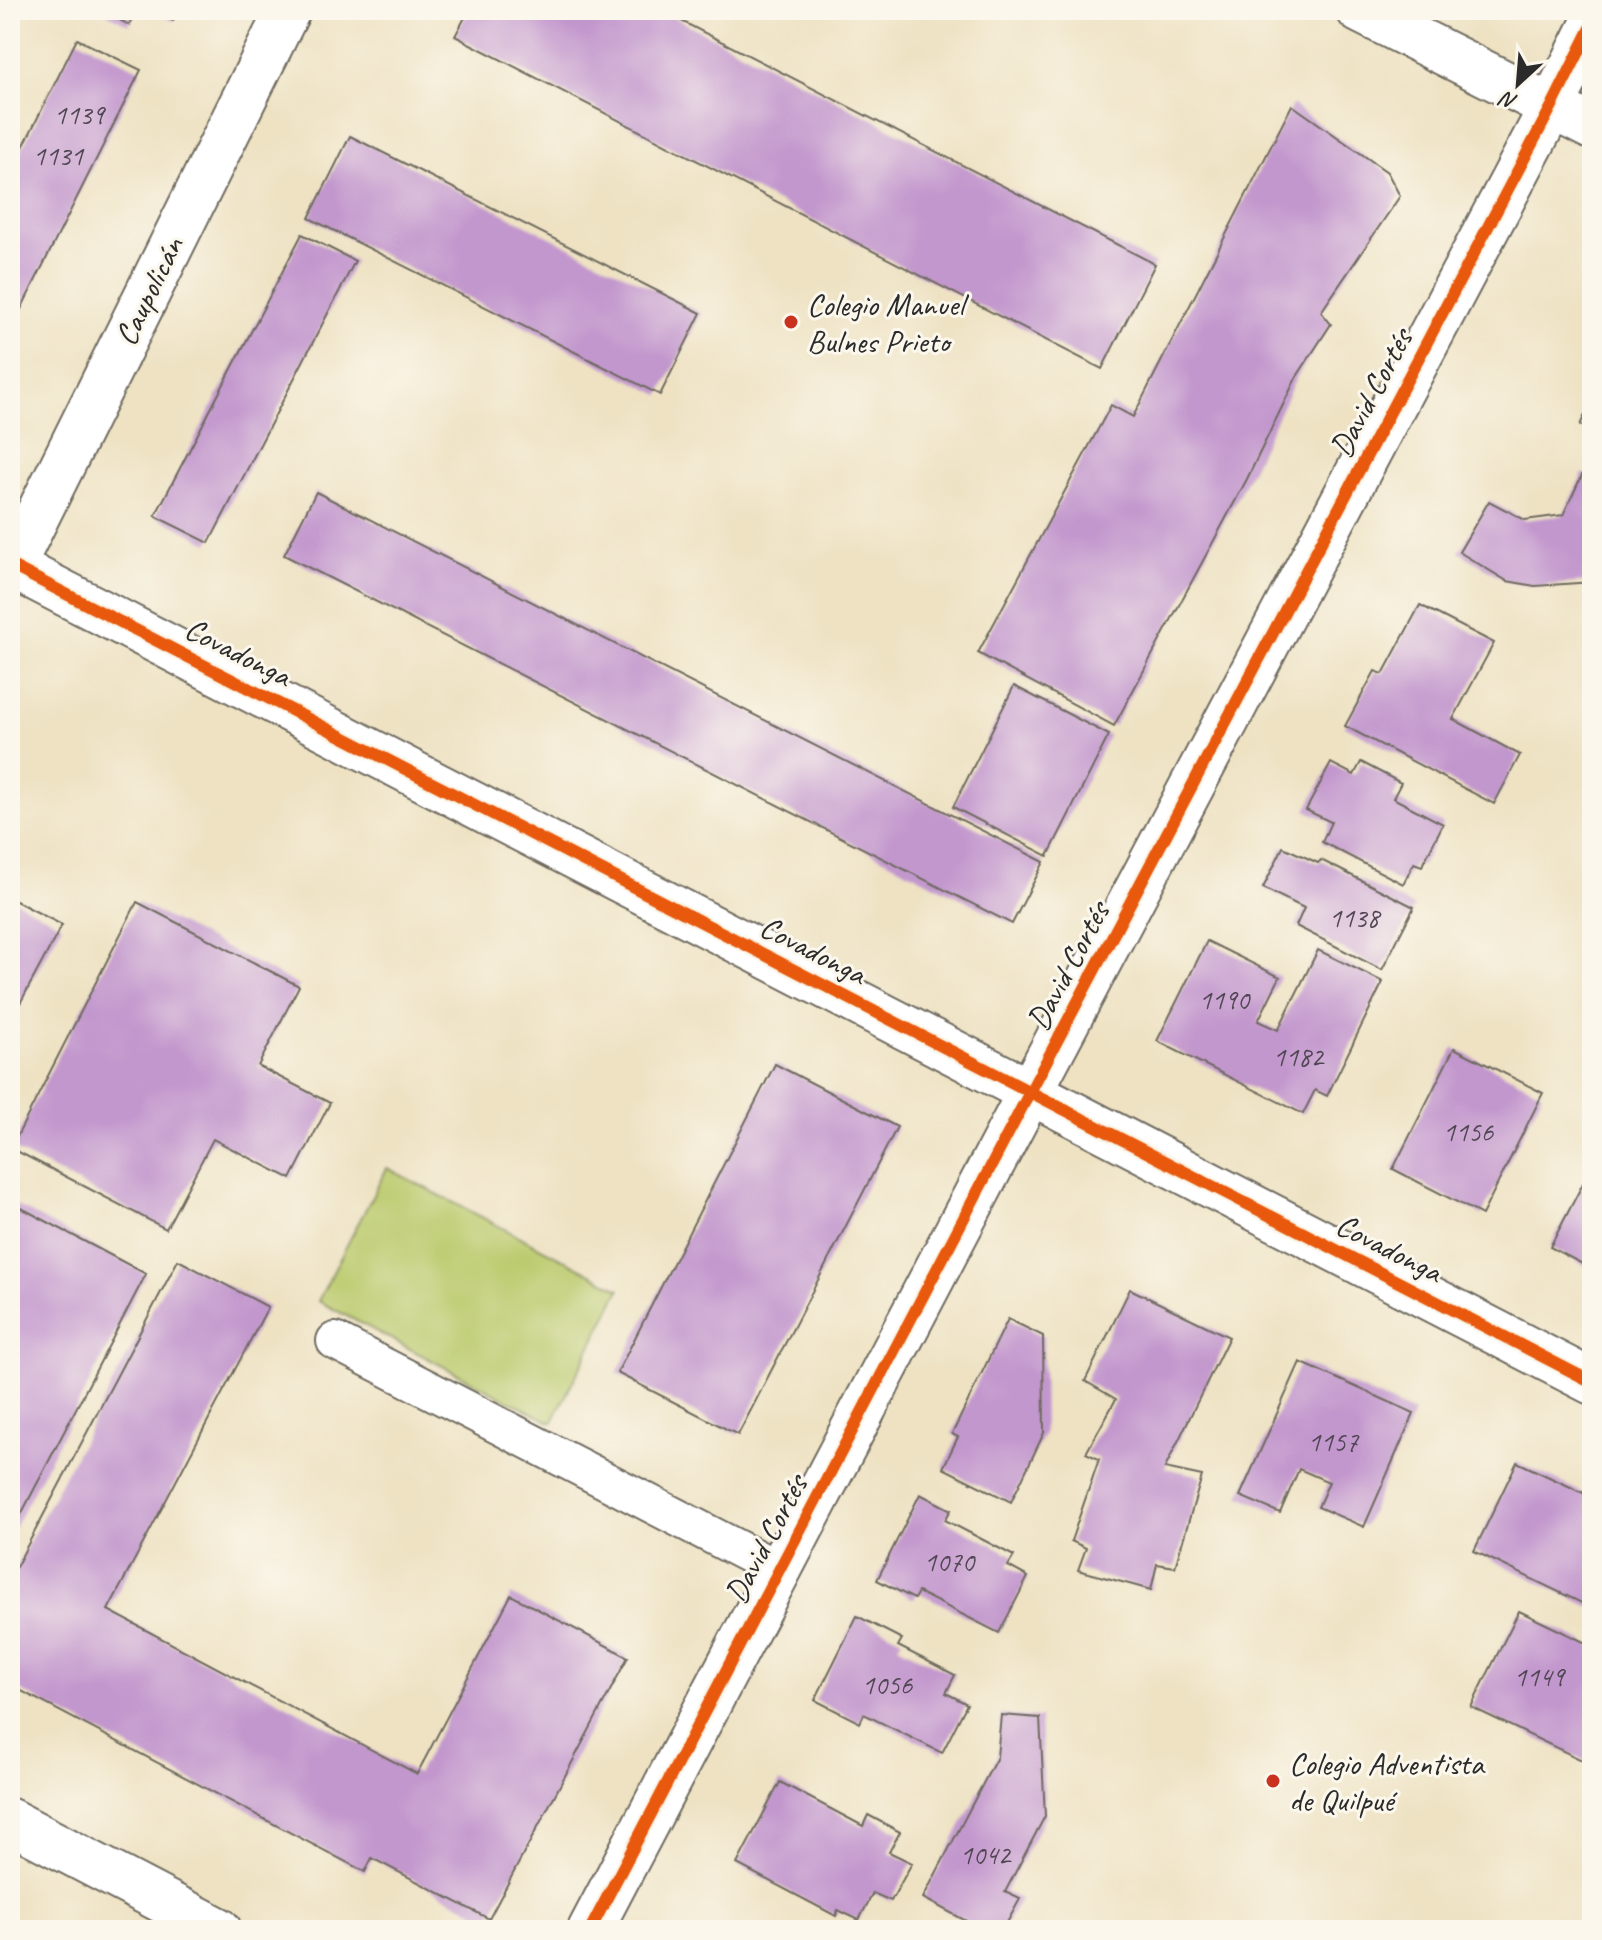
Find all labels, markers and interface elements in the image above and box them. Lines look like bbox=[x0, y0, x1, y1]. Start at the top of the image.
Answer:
north arrow bbox=[1478, 44, 1558, 124]
text: N bbox=[1494, 84, 1522, 117]
house number: 1139 bbox=[54, 97, 107, 132]
house number: 1131 bbox=[33, 138, 85, 173]
street label: Caupolicán bbox=[105, 228, 194, 352]
place label: Colegio Manuel Bulnes Prieto bbox=[807, 284, 969, 362]
marker: Colegio Manuel Bulnes Prieto bbox=[782, 313, 800, 331]
street label: David Cortés bbox=[1320, 319, 1423, 464]
street label: Covadonga bbox=[178, 608, 300, 697]
street label: David Cortés bbox=[1017, 892, 1120, 1037]
house number: 1138 bbox=[1329, 900, 1382, 935]
street label: Covadonga bbox=[753, 906, 875, 995]
house number: 1190 bbox=[1199, 982, 1252, 1017]
house number: 1182 bbox=[1273, 1039, 1326, 1074]
house number: 1156 bbox=[1443, 1114, 1495, 1149]
street label: Covadonga bbox=[1329, 1204, 1451, 1293]
house number: 1157 bbox=[1308, 1424, 1360, 1459]
street label: David Cortés bbox=[715, 1465, 818, 1610]
house number: 1070 bbox=[924, 1544, 977, 1579]
house number: 1149 bbox=[1514, 1659, 1567, 1694]
house number: 1056 bbox=[862, 1667, 914, 1702]
place label: Colegio Adventista de Quilpué bbox=[1289, 1743, 1486, 1821]
marker: Colegio Adventista de Quilpué bbox=[1264, 1772, 1282, 1790]
house number: 1042 bbox=[960, 1837, 1013, 1872]

